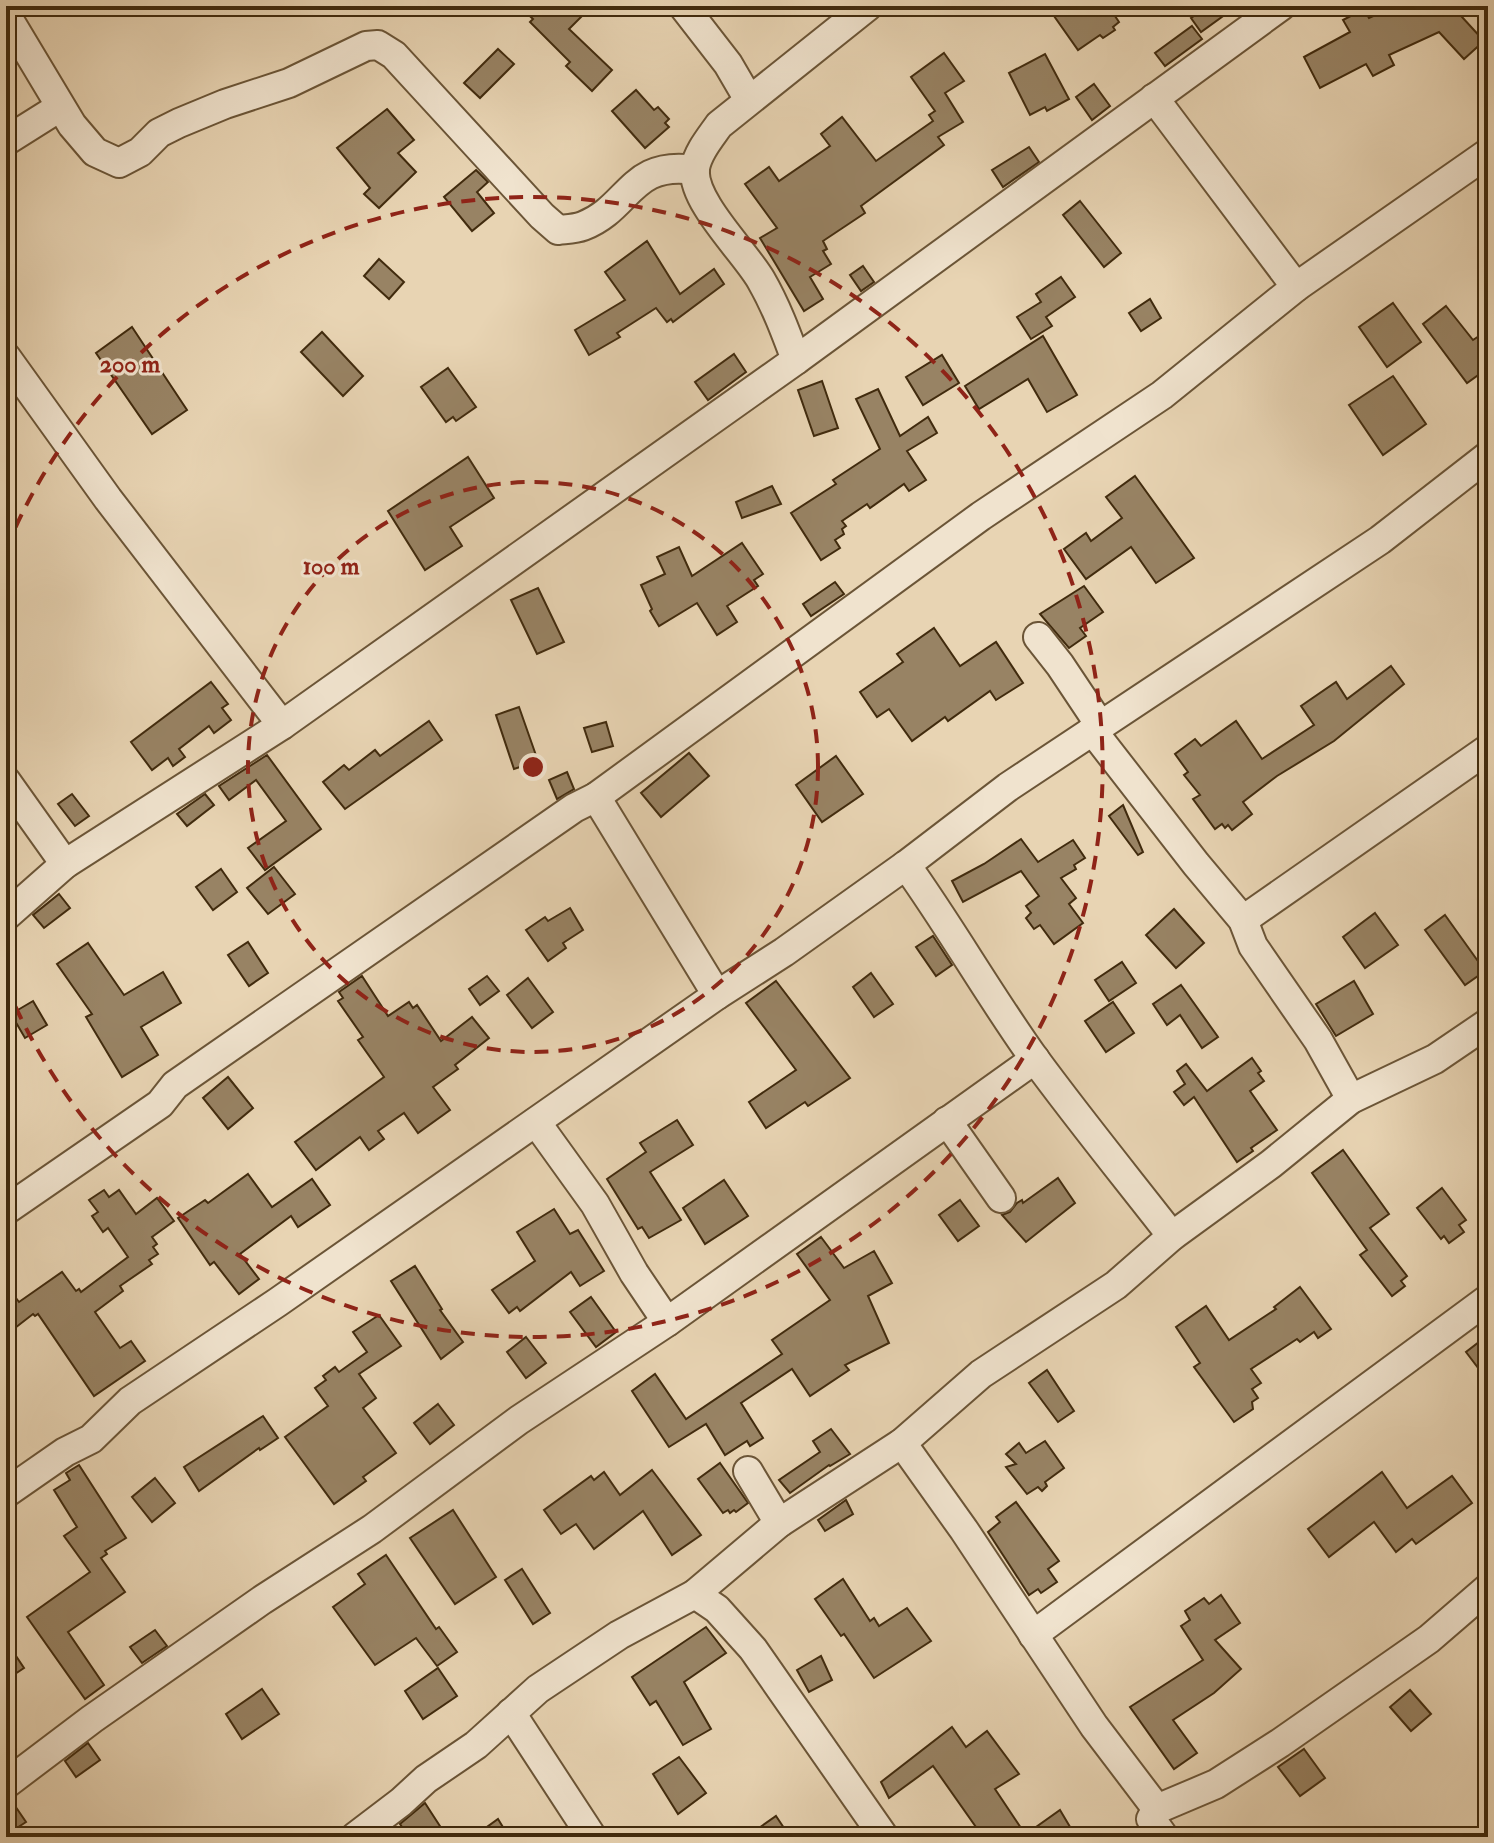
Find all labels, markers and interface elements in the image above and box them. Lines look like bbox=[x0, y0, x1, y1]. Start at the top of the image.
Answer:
text: 200 m bbox=[100, 349, 161, 380]
text: 100 m bbox=[303, 551, 360, 582]
centre of rings bbox=[519, 753, 547, 781]

